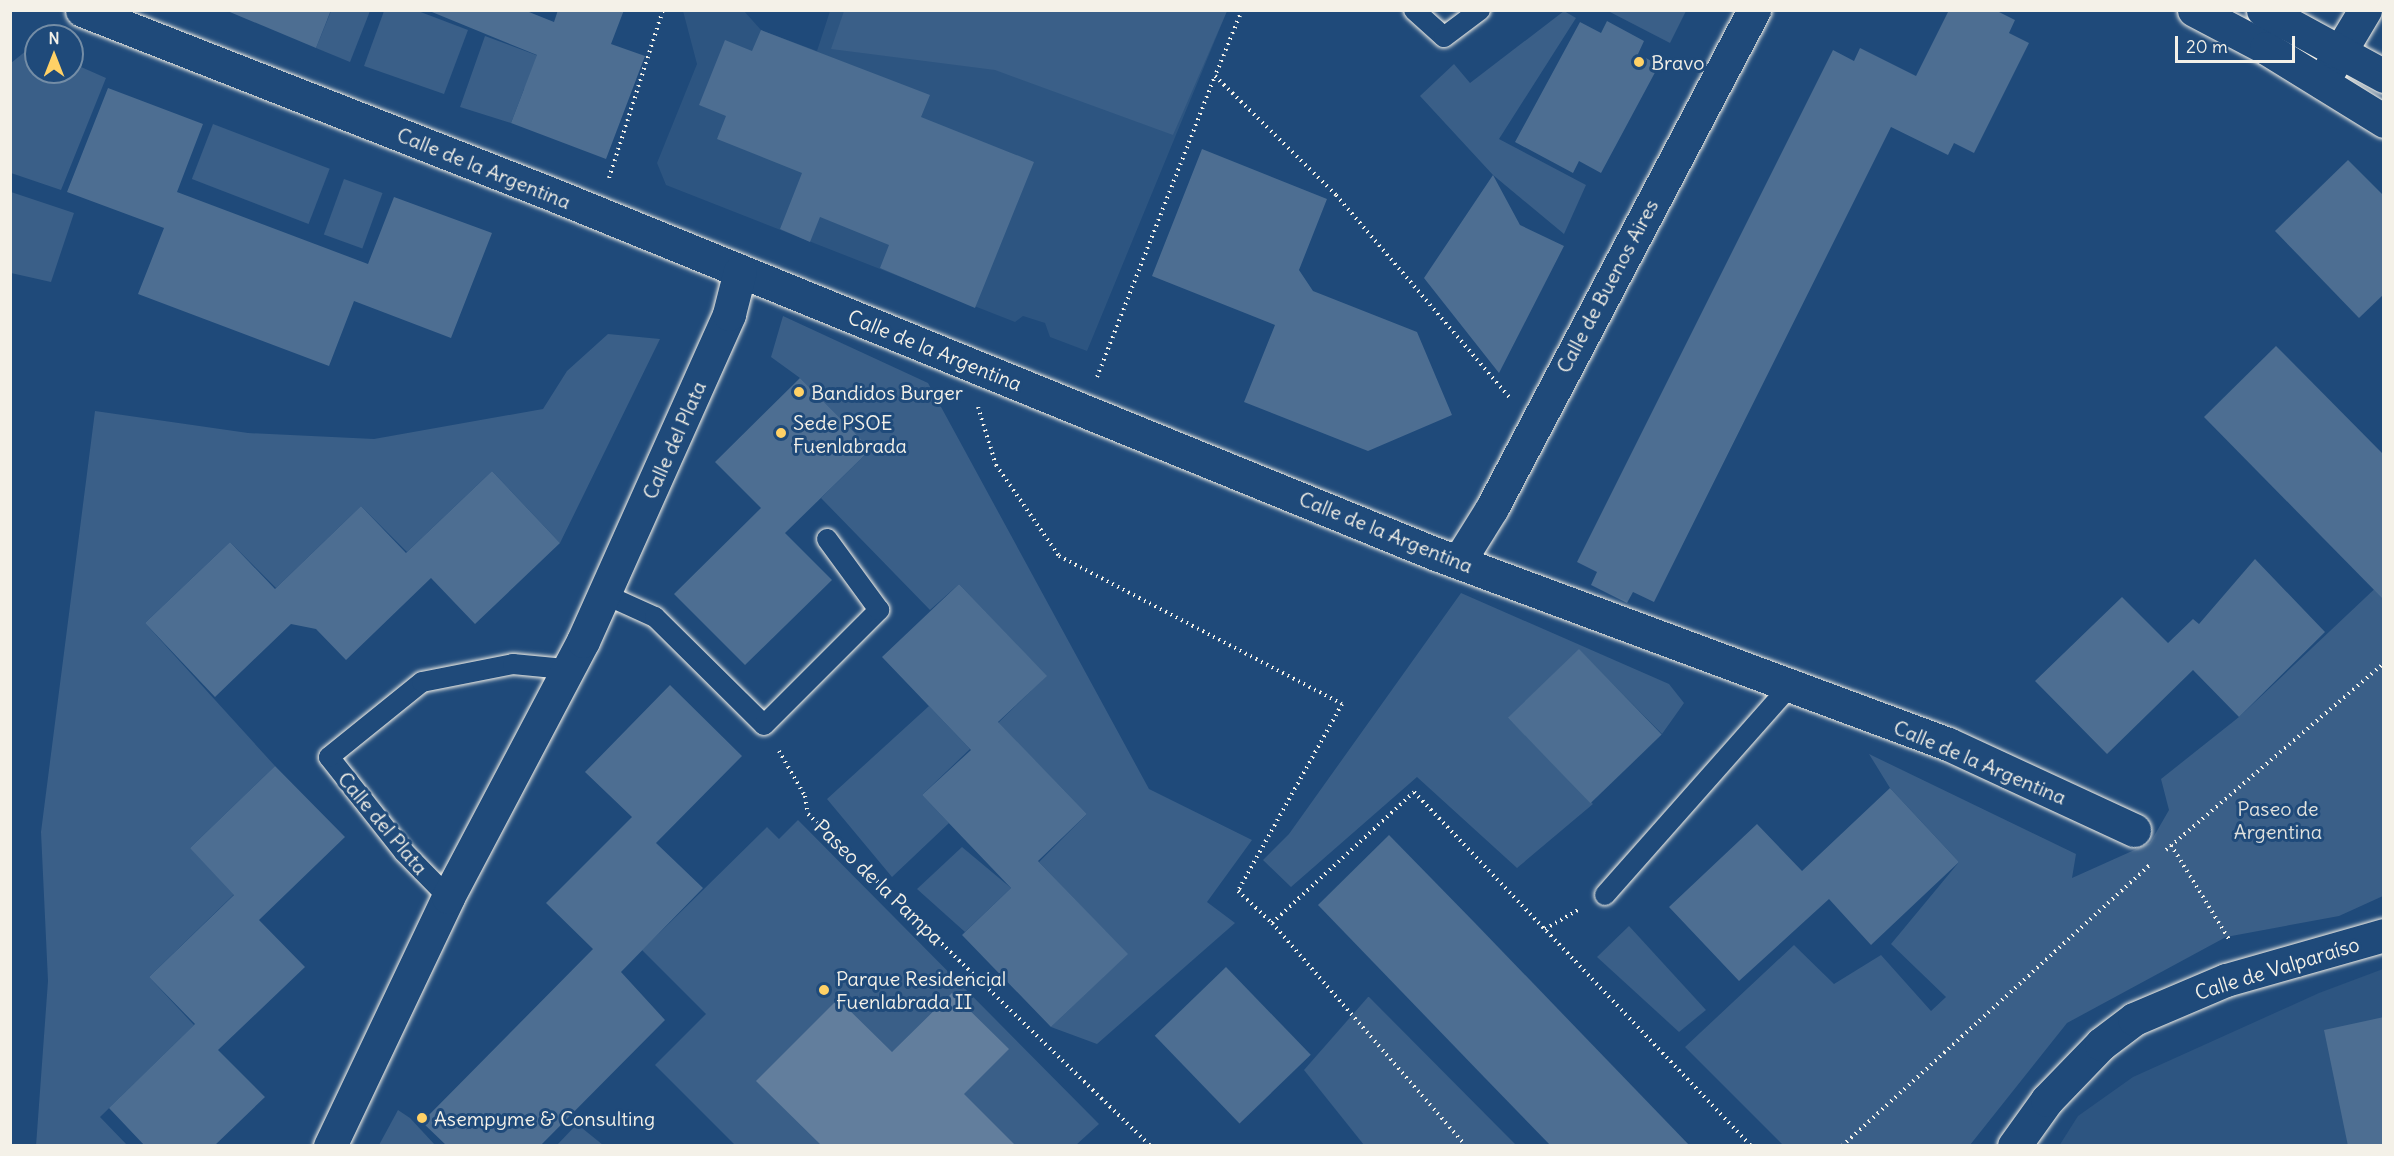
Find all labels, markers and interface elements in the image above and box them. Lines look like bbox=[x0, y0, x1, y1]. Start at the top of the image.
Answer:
north arrow bbox=[24, 24, 84, 84]
scale bar bbox=[2178, 24, 2298, 62]
text: N bbox=[48, 28, 60, 48]
text: 20 m bbox=[2186, 35, 2228, 58]
place label: Bravo bbox=[1651, 50, 1704, 74]
marker: Bravo bbox=[1632, 55, 1646, 69]
street label: Calle de la Argentina bbox=[394, 122, 574, 214]
street label: Calle de Buenos Aires bbox=[1551, 195, 1663, 377]
street label: Calle de la Argentina bbox=[845, 304, 1025, 396]
street label: Calle del Plata bbox=[637, 377, 711, 503]
place label: Bandidos Burger bbox=[811, 380, 963, 404]
marker: Bandidos Burger bbox=[792, 385, 806, 399]
place label: Sede PSOE Fuenlabrada bbox=[793, 410, 907, 457]
marker: Sede PSOE Fuenlabrada bbox=[774, 426, 788, 440]
street label: Calle de la Argentina bbox=[1296, 486, 1476, 578]
street label: Calle de la Argentina bbox=[1890, 715, 2070, 809]
street label: Calle del Plata bbox=[333, 767, 433, 879]
park label: Paseo de Argentina bbox=[2234, 797, 2322, 844]
street label: Paseo de la Pampa bbox=[810, 814, 948, 950]
street label: Calle de Valparaíso bbox=[2192, 932, 2362, 1004]
place label: Parque Residencial Fuenlabrada II bbox=[836, 966, 1006, 1013]
marker: Parque Residencial Fuenlabrada II bbox=[817, 983, 831, 997]
place label: Asempyme & Consulting bbox=[434, 1106, 655, 1130]
marker: Asempyme & Consulting bbox=[415, 1111, 429, 1125]

